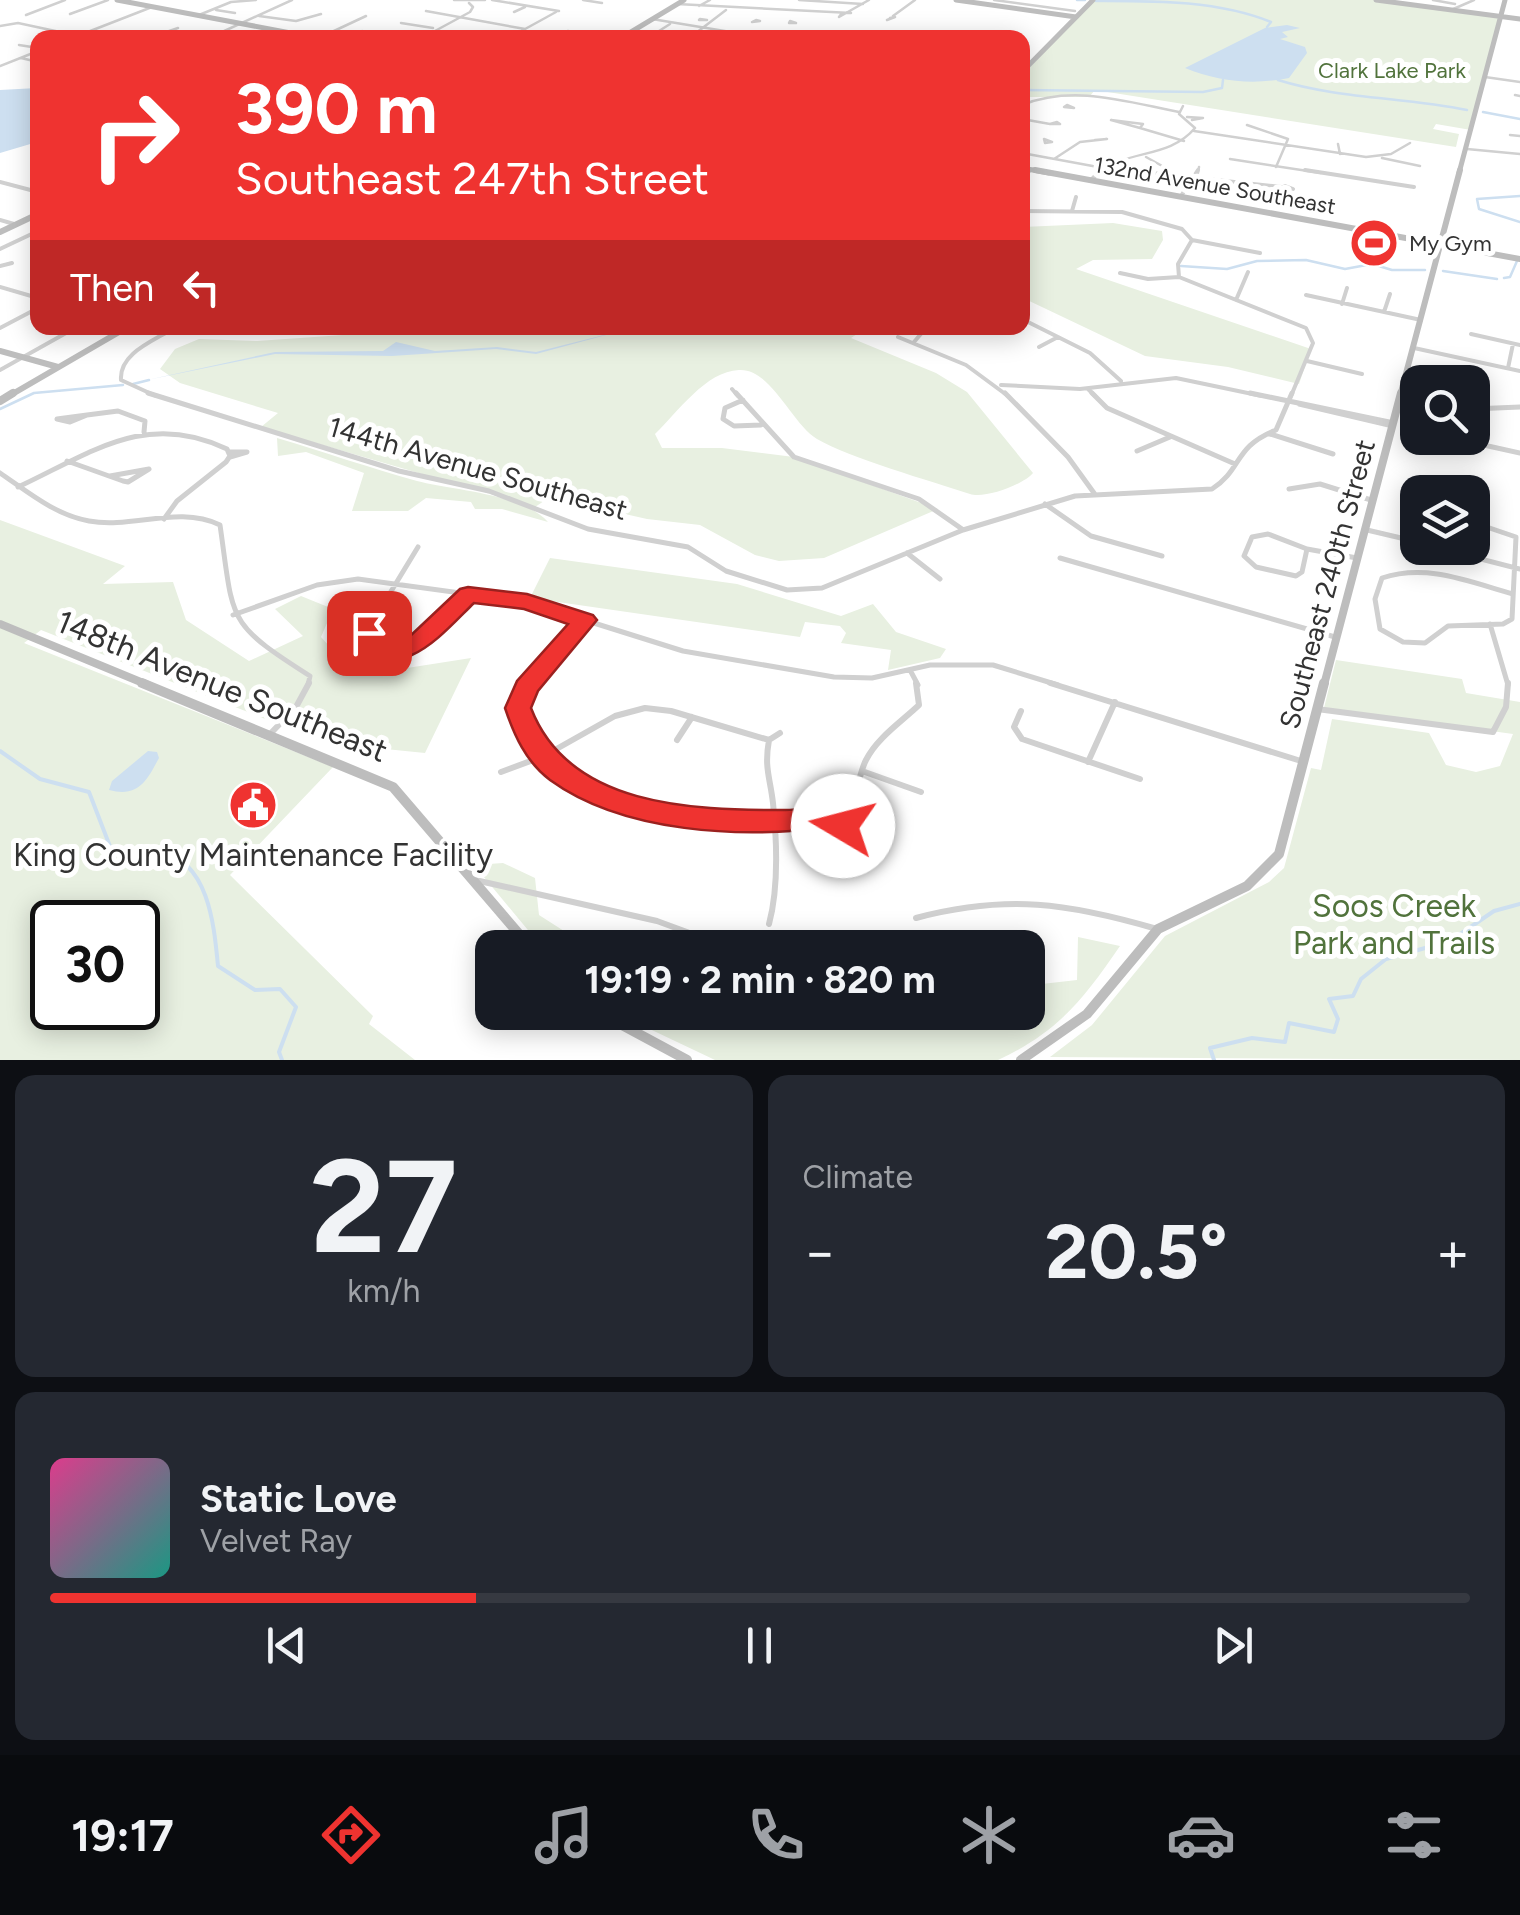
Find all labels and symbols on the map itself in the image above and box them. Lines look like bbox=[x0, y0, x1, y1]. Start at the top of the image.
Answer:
park label: Clark Lake Park bbox=[1318, 57, 1466, 84]
street label: 132nd Avenue Southeast bbox=[1092, 151, 1338, 220]
sports icon: My Gym bbox=[1348, 217, 1400, 269]
place label: My Gym bbox=[1409, 230, 1492, 257]
street label: 144th Avenue Southeast bbox=[325, 409, 631, 527]
street label: Southeast 240th Street bbox=[1272, 436, 1382, 732]
pin bbox=[327, 591, 412, 676]
street label: 148th Avenue Southeast bbox=[51, 602, 393, 770]
position arrow bbox=[791, 774, 895, 878]
public building icon: King County Maintenance Facility bbox=[227, 779, 279, 831]
place label: King County Maintenance Facility bbox=[13, 836, 493, 874]
park label: Soos Creek Park and Trails bbox=[1293, 887, 1495, 962]
speed limit sign: 30 bbox=[30, 900, 160, 1030]

